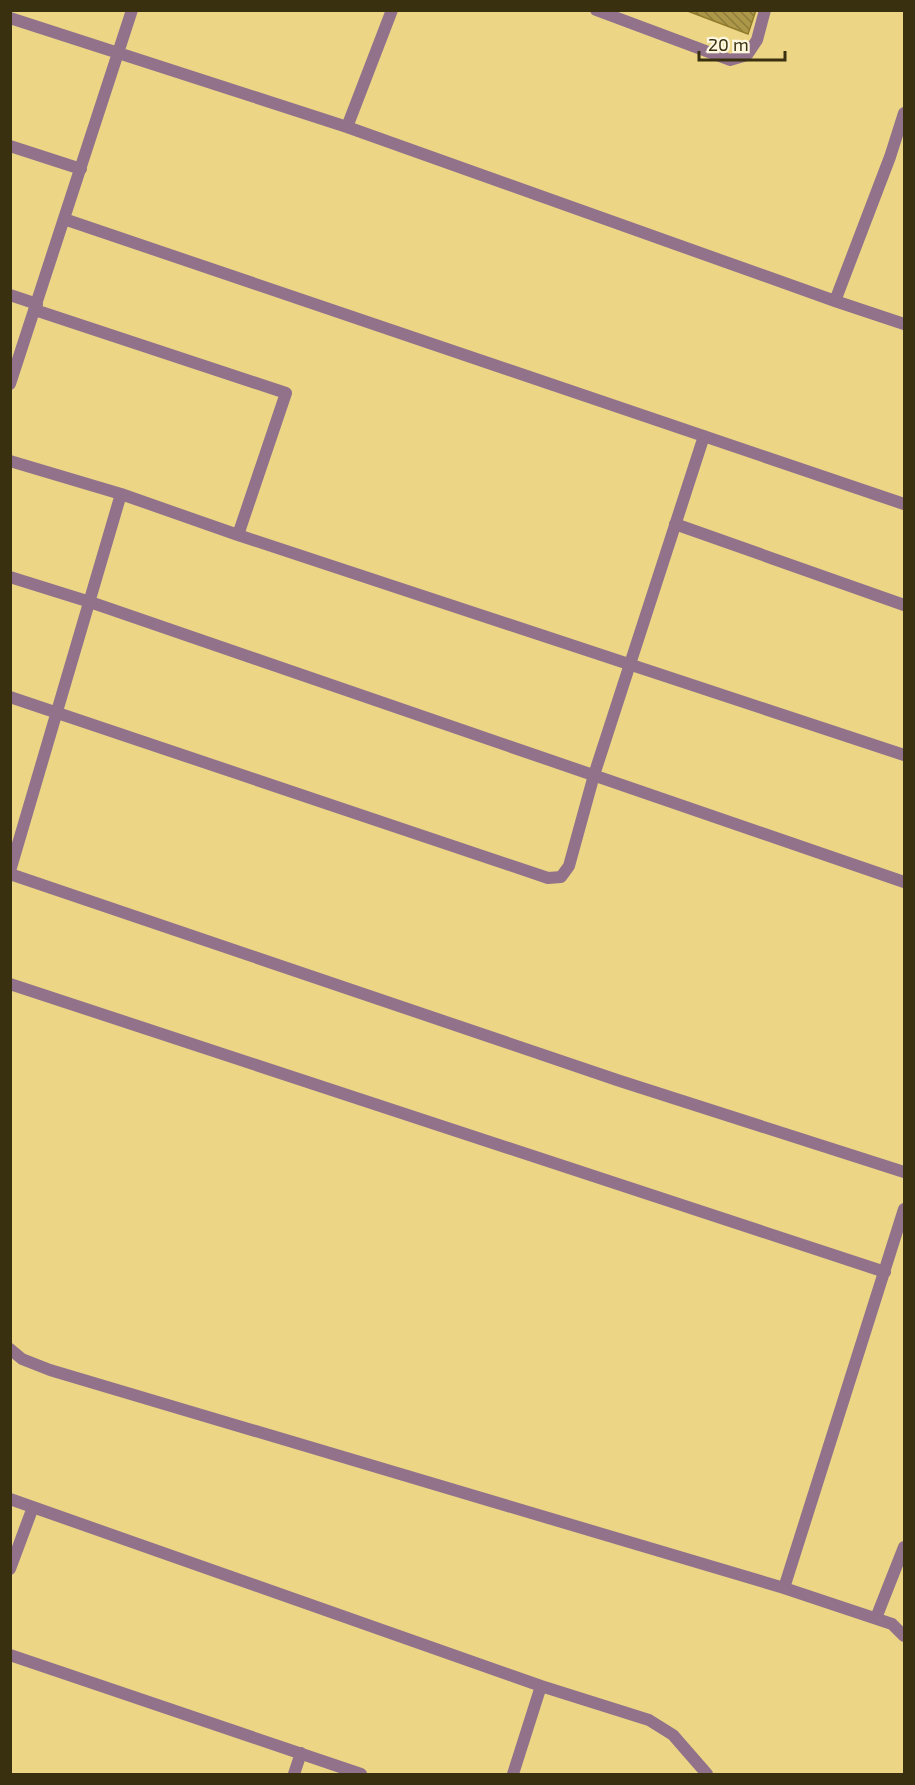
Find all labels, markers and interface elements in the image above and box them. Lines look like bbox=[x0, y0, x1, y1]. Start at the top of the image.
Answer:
scale bar bbox=[699, 24, 784, 62]
text: 20 m bbox=[708, 33, 749, 55]

